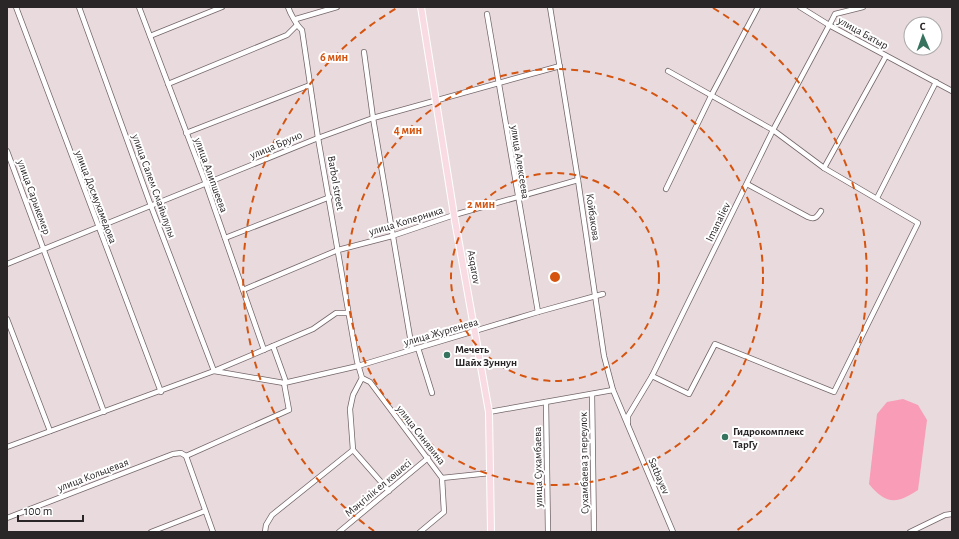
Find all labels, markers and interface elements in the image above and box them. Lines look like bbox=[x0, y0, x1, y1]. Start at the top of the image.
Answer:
street label: улица Батыр bbox=[835, 14, 890, 51]
north arrow bbox=[903, 16, 943, 56]
text: С bbox=[919, 21, 926, 32]
text: 6 мин bbox=[320, 51, 348, 63]
street label: улица Алексеева bbox=[509, 123, 531, 200]
text: 4 мин bbox=[394, 124, 422, 136]
street label: улица Бруно bbox=[247, 129, 304, 161]
street label: улица Салем Смайылулы bbox=[130, 132, 178, 239]
street label: улица Алипшеева bbox=[192, 135, 230, 214]
street label: улица Досмухамедова bbox=[73, 148, 119, 245]
street label: Barbol street bbox=[326, 155, 346, 211]
street label: улица Сарыкемер bbox=[15, 157, 53, 236]
street label: Койбакова bbox=[584, 193, 602, 241]
text: 2 мин bbox=[467, 198, 495, 210]
street label: Imanaliev bbox=[704, 200, 732, 244]
street label: улица Коперника bbox=[367, 204, 444, 238]
street label: Asqarov bbox=[466, 249, 482, 285]
centre of rings bbox=[548, 270, 562, 284]
street label: улица Жургенева bbox=[402, 316, 479, 348]
place label: Мечеть Шайх Зуннун bbox=[455, 344, 517, 368]
marker: Мечеть Шайх Зуннун bbox=[442, 350, 452, 360]
street label: улица Синявина bbox=[394, 402, 448, 467]
street label: Сухамбаева 3 переулок bbox=[578, 412, 590, 514]
place label: Гидрокомплекс ТарГу bbox=[733, 426, 805, 450]
street label: улица Сухамбаева bbox=[532, 427, 544, 508]
marker: Гидрокомплекс ТарГу bbox=[720, 432, 730, 442]
street label: улица Кольцевая bbox=[55, 456, 130, 494]
street label: Satbayev bbox=[646, 456, 672, 496]
street label: Мәңгілік ел көшесі bbox=[343, 457, 413, 519]
scale bar bbox=[18, 497, 83, 523]
text: 100 m bbox=[24, 505, 52, 517]

